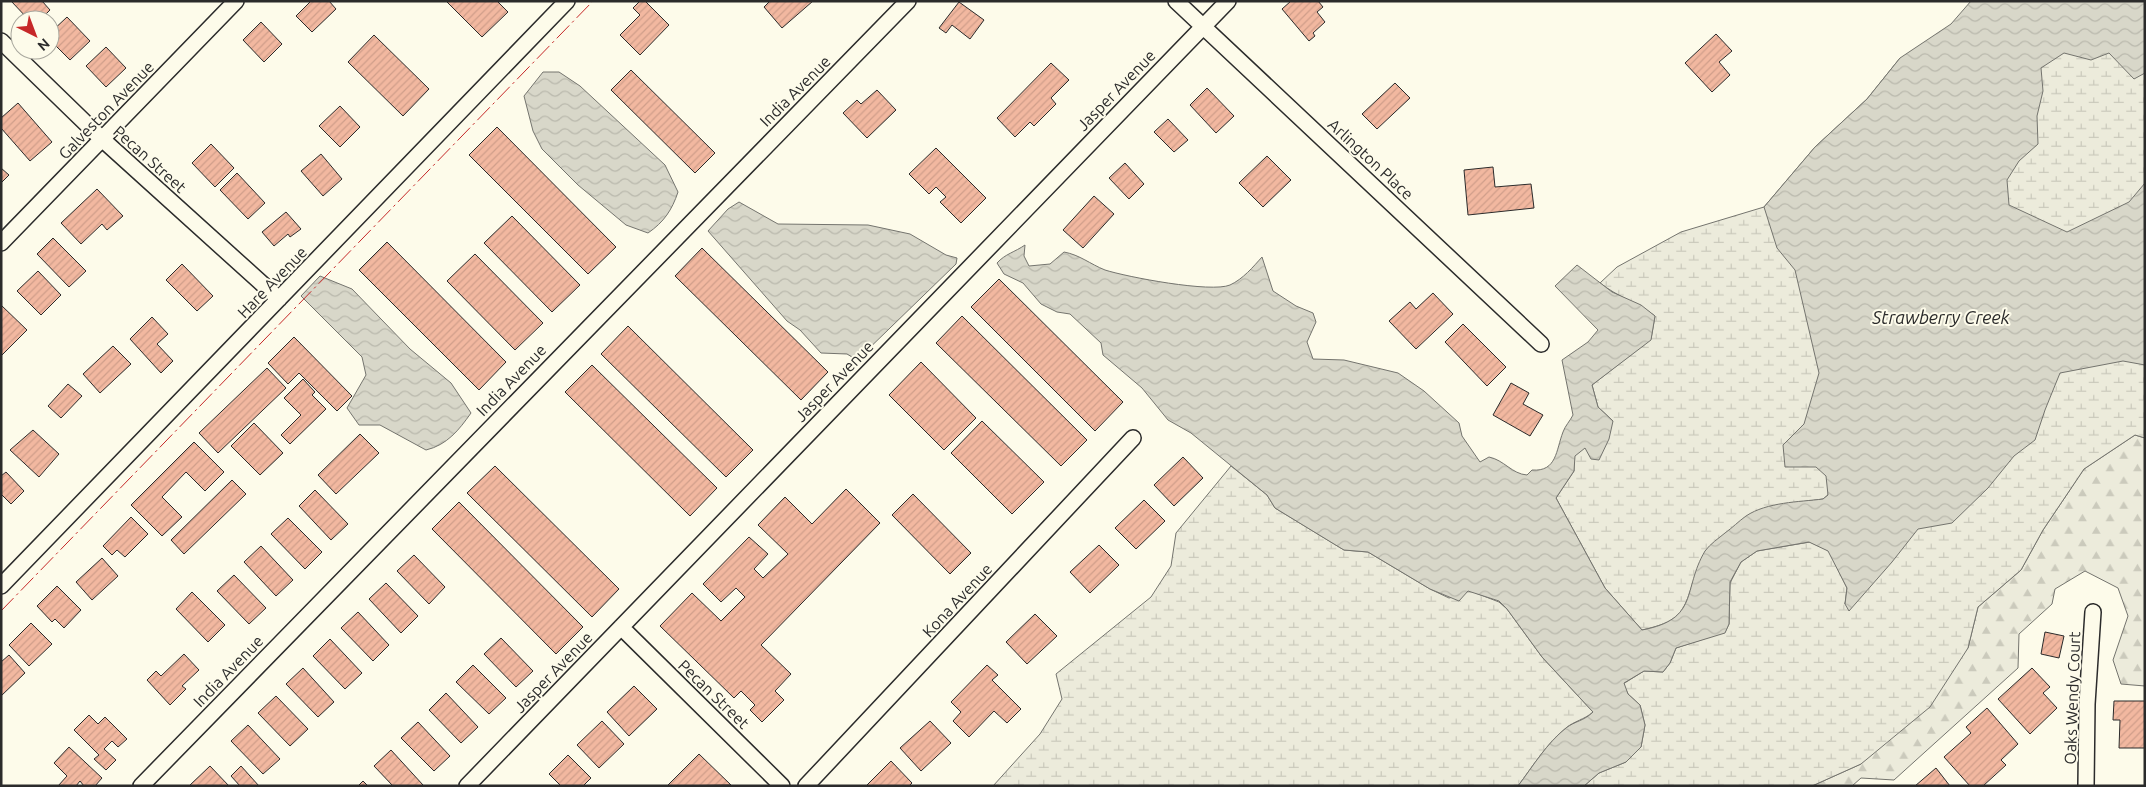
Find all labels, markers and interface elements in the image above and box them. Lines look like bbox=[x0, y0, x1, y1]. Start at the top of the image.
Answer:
north arrow bbox=[10, 10, 60, 60]
text: N bbox=[34, 35, 53, 54]
street label: Jasper Avenue bbox=[1073, 46, 1159, 134]
street label: India Avenue bbox=[756, 52, 834, 130]
street label: Galveston Avenue bbox=[55, 57, 157, 163]
street label: Arlington Place bbox=[1325, 115, 1417, 203]
street label: Pecan Street bbox=[110, 122, 190, 197]
street label: Hare Avenue bbox=[234, 243, 310, 321]
water label: Strawberry Creek bbox=[1871, 307, 2010, 327]
street label: Jasper Avenue bbox=[791, 337, 877, 425]
street label: India Avenue bbox=[472, 341, 550, 419]
street label: Kona Avenue bbox=[918, 560, 996, 640]
street label: Jasper Avenue bbox=[510, 628, 596, 716]
street label: Oaks Wendy Court bbox=[2061, 630, 2083, 765]
street label: India Avenue bbox=[189, 632, 267, 710]
street label: Pecan Street bbox=[675, 656, 754, 733]

